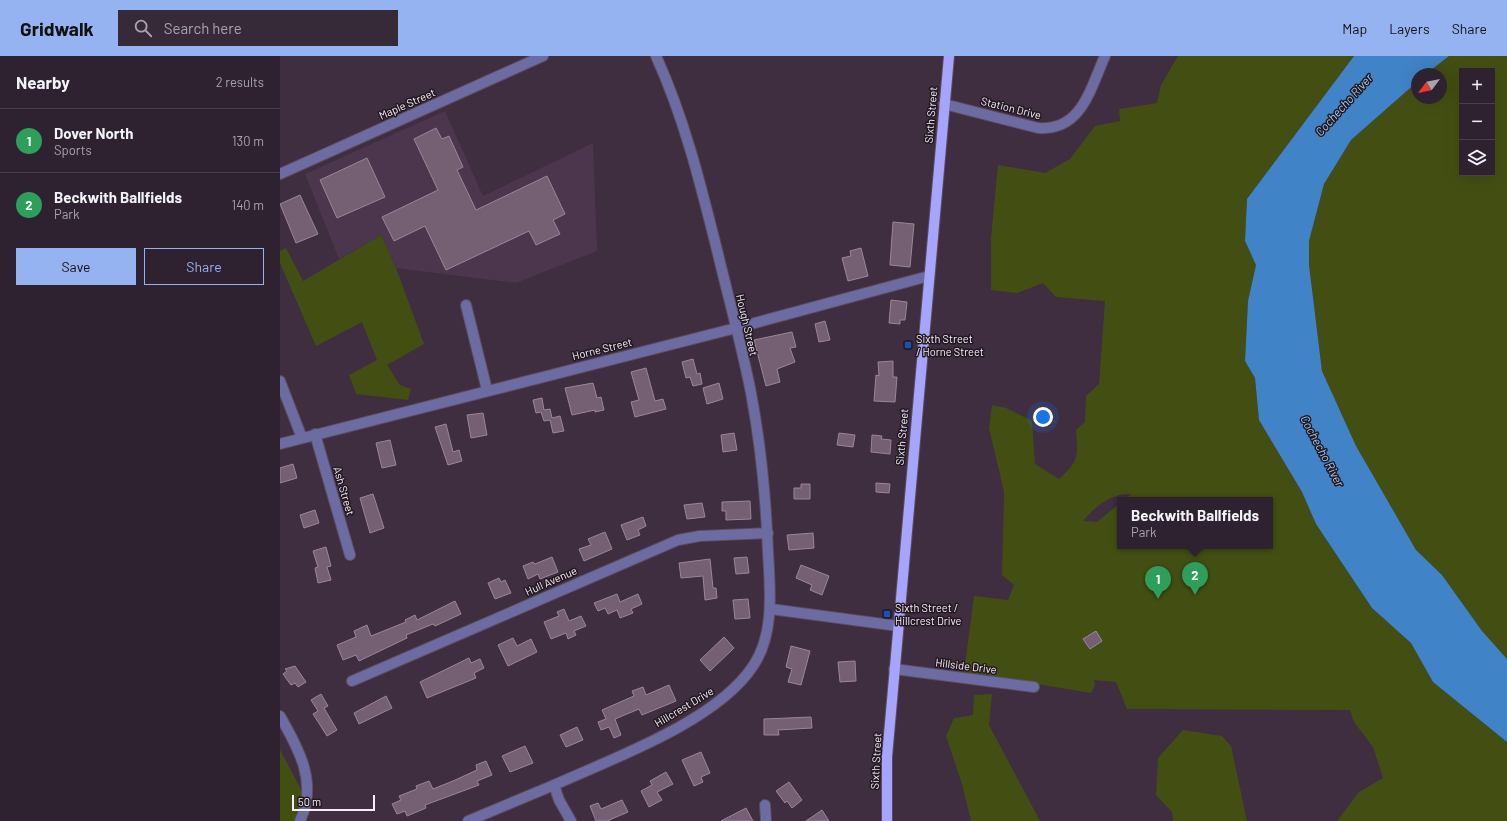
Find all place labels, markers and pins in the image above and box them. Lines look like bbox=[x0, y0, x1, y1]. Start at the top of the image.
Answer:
place label: Sixth Street / Horne Street bbox=[916, 332, 984, 358]
marker: Sixth Street / Horne Street bbox=[903, 340, 913, 350]
pin: 2 bbox=[1182, 562, 1208, 595]
pin: 1 bbox=[1145, 566, 1171, 599]
place label: Sixth Street / Hillcrest Drive bbox=[895, 601, 962, 627]
marker: Sixth Street / Hillcrest Drive bbox=[882, 609, 892, 619]

